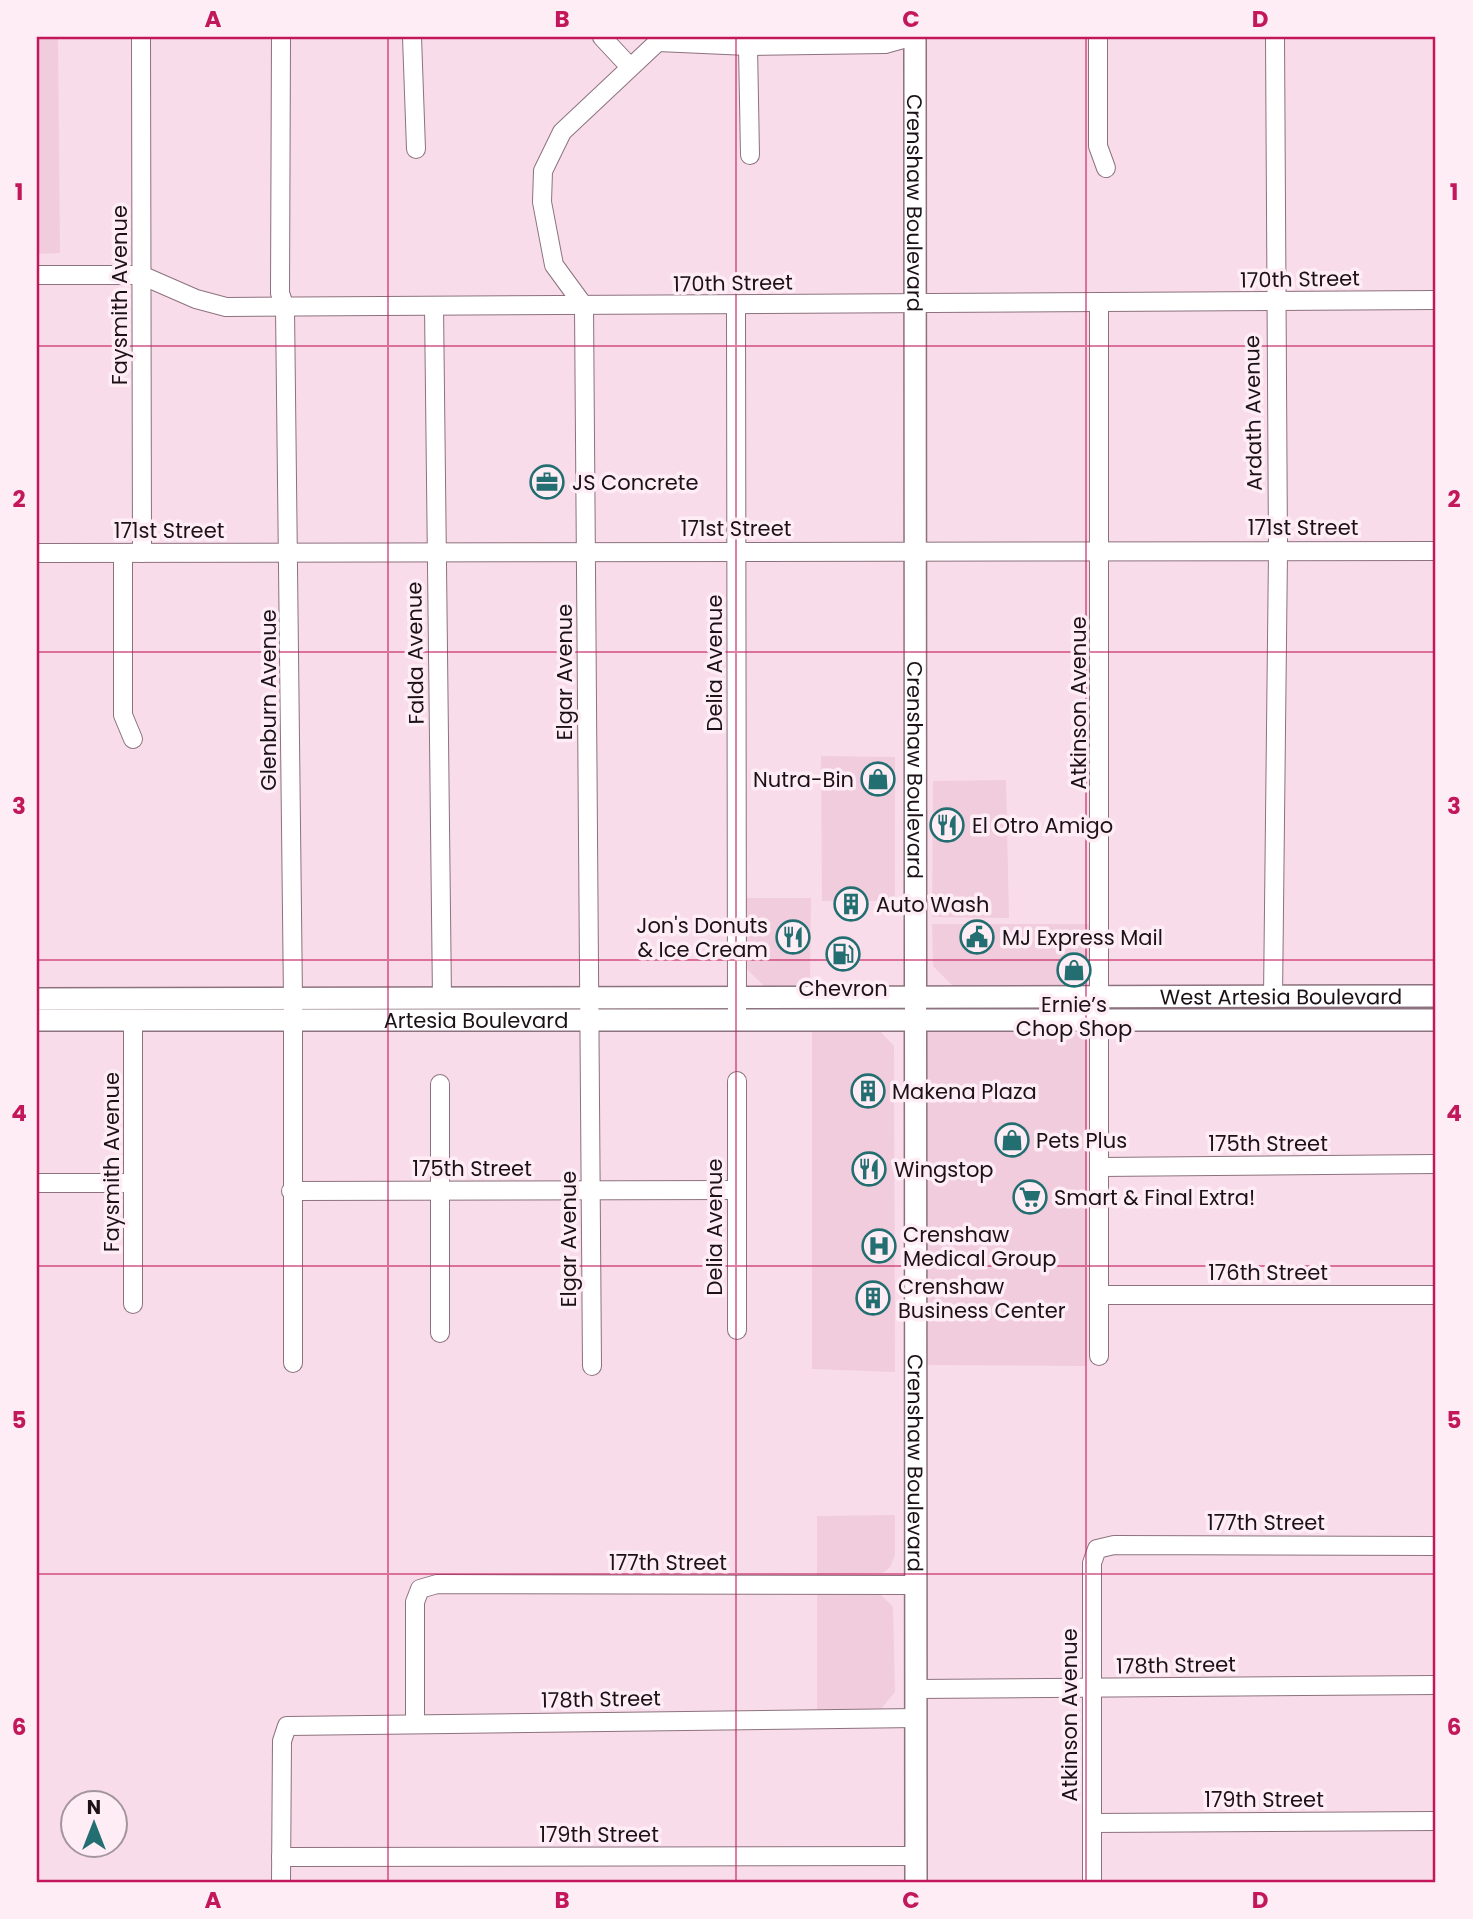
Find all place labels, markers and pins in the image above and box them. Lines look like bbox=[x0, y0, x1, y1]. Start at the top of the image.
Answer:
office icon: JS Concrete bbox=[528, 463, 566, 501]
place label: JS Concrete bbox=[572, 468, 698, 497]
shop icon: Nutra-Bin bbox=[859, 760, 897, 798]
place label: Nutra-Bin bbox=[753, 765, 854, 794]
restaurant icon: El Otro Amigo bbox=[928, 806, 966, 844]
place label: El Otro Amigo bbox=[972, 811, 1113, 840]
building icon: Auto Wash bbox=[832, 885, 870, 923]
place label: Auto Wash bbox=[876, 890, 989, 919]
place label: Jon's Donuts & Ice Cream bbox=[636, 911, 768, 964]
restaurant icon: Jon's Donuts & Ice Cream bbox=[774, 918, 812, 956]
public building icon: MJ Express Mail bbox=[958, 918, 996, 956]
place label: MJ Express Mail bbox=[1002, 923, 1163, 952]
fuel station icon: Chevron bbox=[824, 935, 862, 973]
shop icon: Ernie’s Chop Shop bbox=[1055, 951, 1093, 989]
place label: Chevron bbox=[798, 974, 888, 1003]
place label: Ernie’s Chop Shop bbox=[1016, 990, 1132, 1043]
building icon: Makena Plaza bbox=[849, 1072, 887, 1110]
place label: Makena Plaza bbox=[892, 1077, 1037, 1106]
shop icon: Pets Plus bbox=[993, 1121, 1031, 1159]
place label: Pets Plus bbox=[1036, 1126, 1127, 1155]
restaurant icon: Wingstop bbox=[850, 1150, 888, 1188]
place label: Wingstop bbox=[894, 1155, 994, 1184]
supermarket icon: Smart & Final Extra! bbox=[1011, 1178, 1049, 1216]
place label: Smart & Final Extra! bbox=[1054, 1183, 1255, 1212]
place label: Crenshaw Medical Group bbox=[903, 1220, 1056, 1273]
hospital icon: Crenshaw Medical Group bbox=[860, 1227, 898, 1265]
place label: Crenshaw Business Center bbox=[898, 1272, 1066, 1325]
building icon: Crenshaw Business Center bbox=[854, 1279, 892, 1317]

